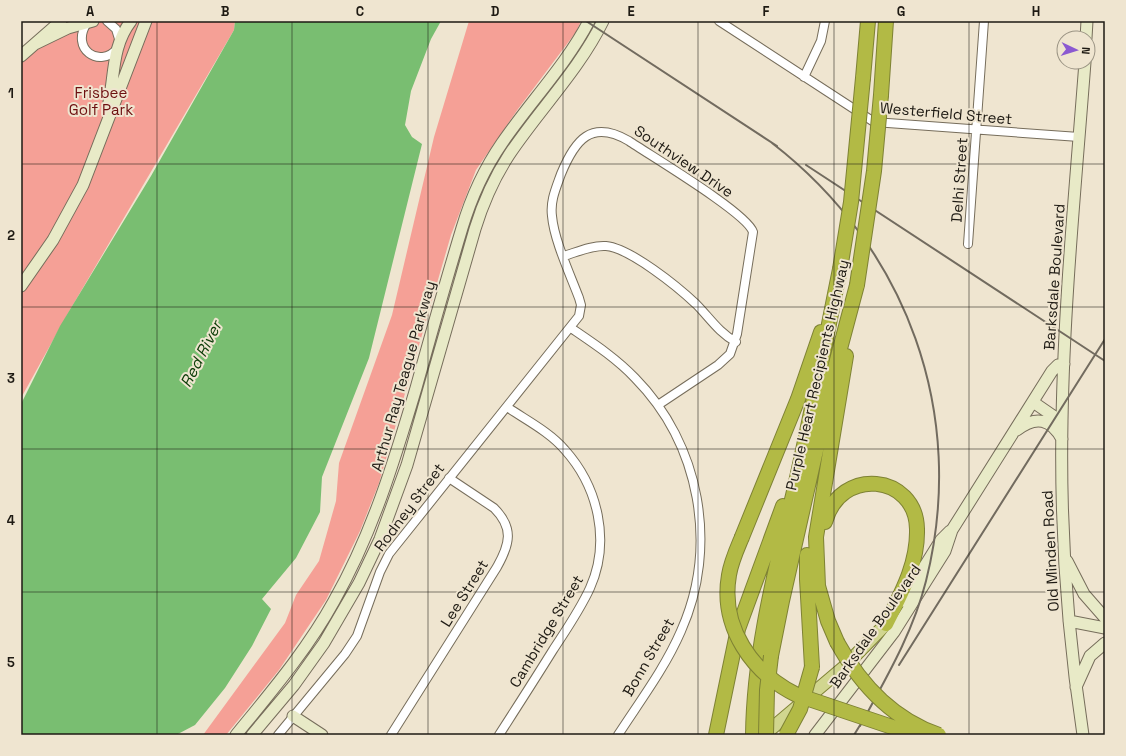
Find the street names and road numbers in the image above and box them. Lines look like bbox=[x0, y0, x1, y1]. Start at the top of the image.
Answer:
street label: Westerfield Street bbox=[879, 98, 1013, 128]
street label: Southview Drive bbox=[631, 121, 737, 201]
street label: Delhi Street bbox=[947, 137, 971, 223]
street label: Barksdale Boulevard bbox=[1039, 203, 1069, 351]
street label: Purple Heart Recipients Highway bbox=[781, 258, 853, 492]
street label: Arthur Ray Teague Parkway bbox=[367, 279, 439, 473]
street label: Rodney Street bbox=[370, 459, 448, 555]
street label: Old Minden Road bbox=[1037, 490, 1063, 612]
street label: Lee Street bbox=[436, 556, 492, 630]
street label: Barksdale Boulevard bbox=[825, 560, 925, 692]
street label: Cambridge Street bbox=[505, 571, 587, 691]
street label: Bonn Street bbox=[618, 614, 678, 700]

